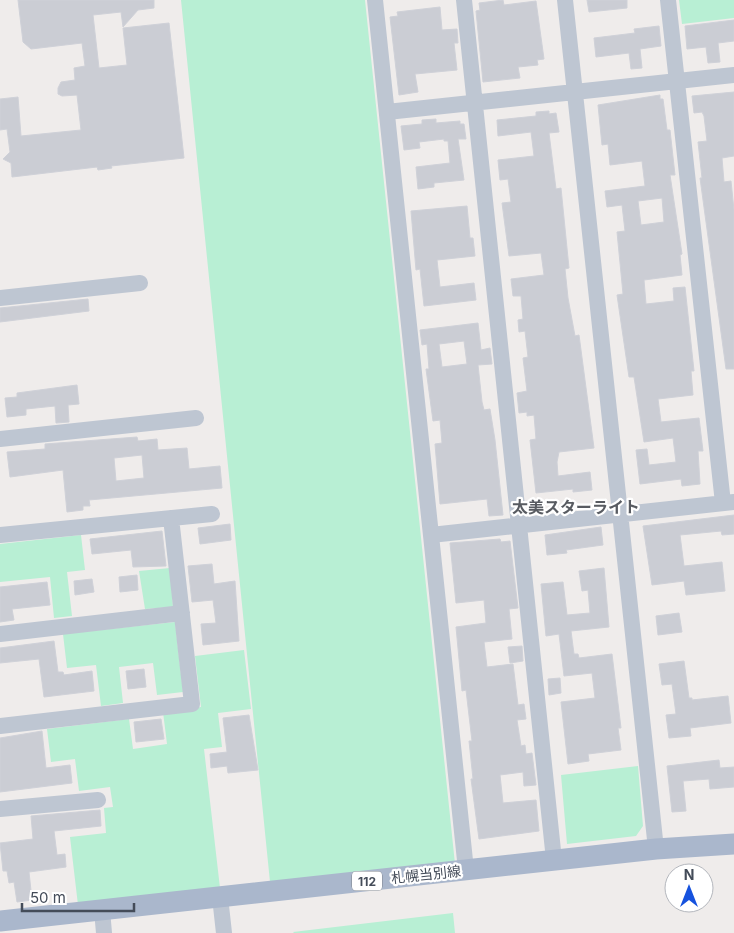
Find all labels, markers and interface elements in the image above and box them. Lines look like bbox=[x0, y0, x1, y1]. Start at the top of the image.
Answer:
district label: 太美スターライト bbox=[512, 497, 640, 517]
street label: 札幌当別線 bbox=[390, 862, 462, 886]
north arrow bbox=[664, 863, 714, 913]
text: N bbox=[684, 866, 694, 883]
road number: 112 bbox=[352, 871, 382, 890]
scale bar bbox=[22, 880, 135, 912]
text: 50 m bbox=[30, 888, 66, 907]

